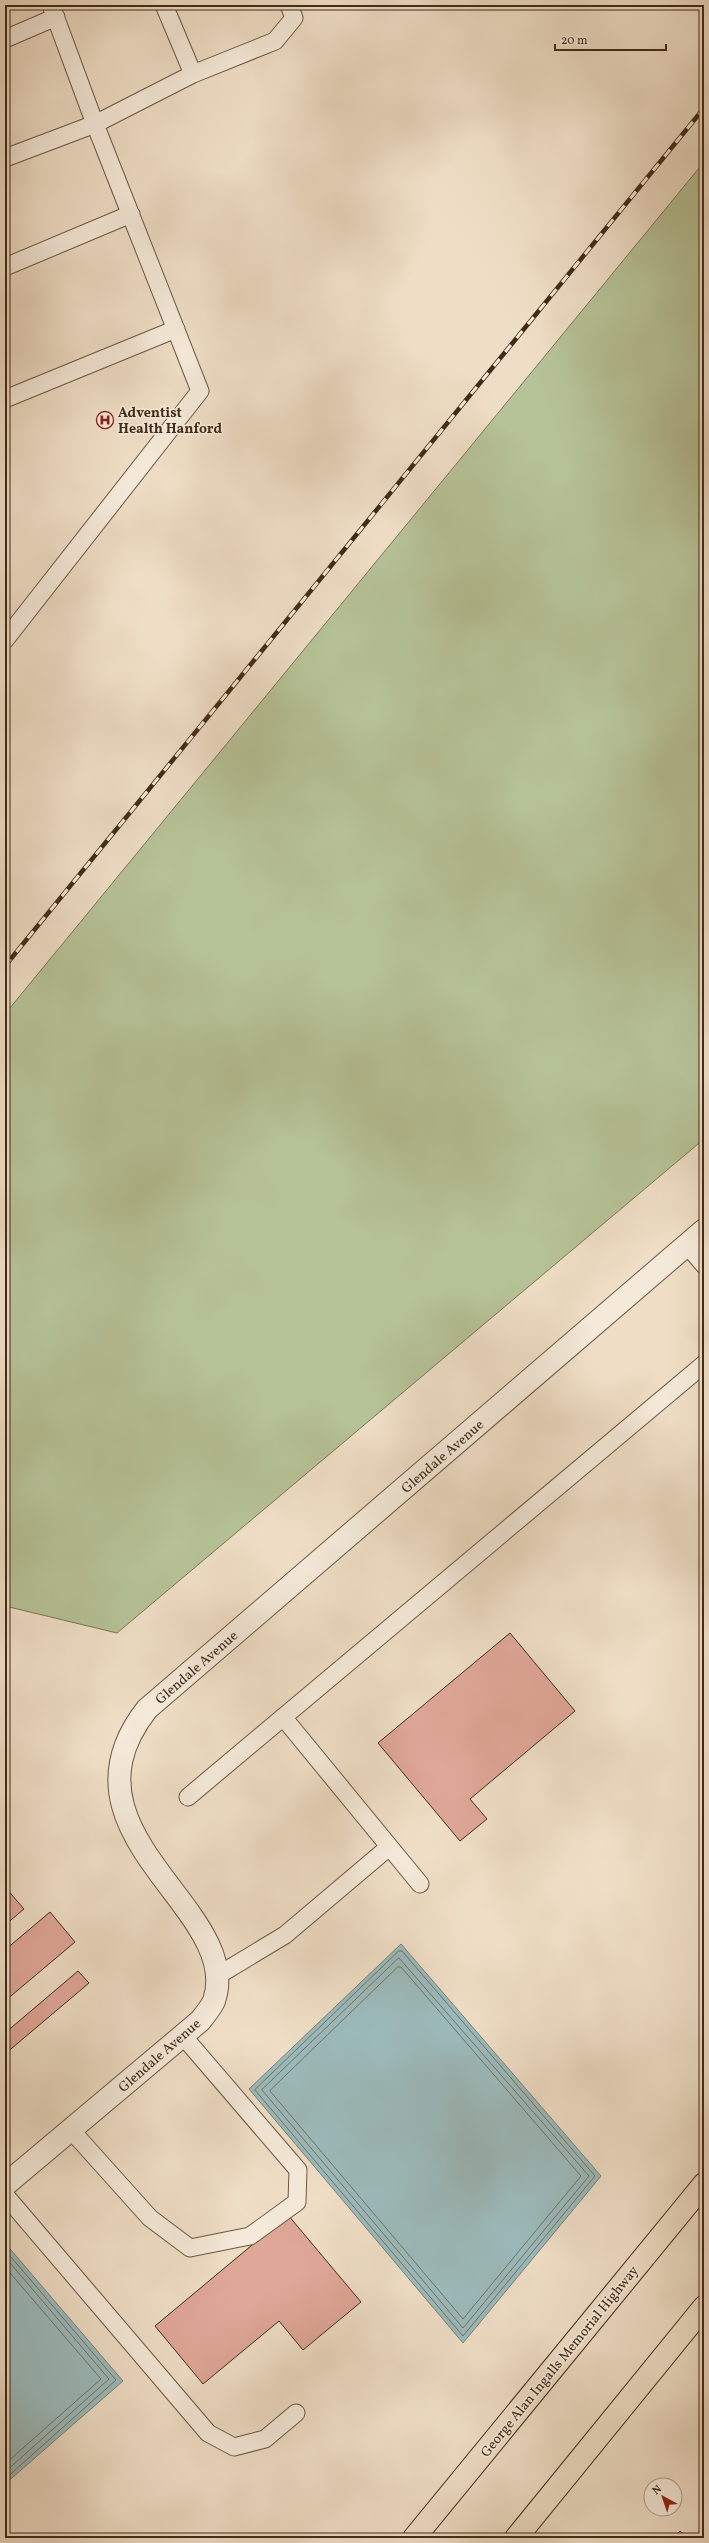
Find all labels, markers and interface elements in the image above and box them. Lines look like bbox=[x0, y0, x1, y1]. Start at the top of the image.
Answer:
scale bar bbox=[555, 26, 666, 52]
text: 20 m bbox=[561, 33, 588, 49]
place label: Adventist Health Hanford bbox=[118, 404, 223, 439]
hospital icon: Adventist Health Hanford bbox=[95, 410, 115, 430]
street label: Glendale Avenue bbox=[398, 1416, 489, 1498]
street label: Glendale Avenue bbox=[152, 1627, 243, 1709]
street label: Glendale Avenue bbox=[115, 2015, 206, 2097]
street label: George Alan Ingalls Memorial Highway bbox=[477, 2262, 644, 2462]
north arrow bbox=[643, 2477, 683, 2517]
text: N bbox=[650, 2482, 665, 2499]

